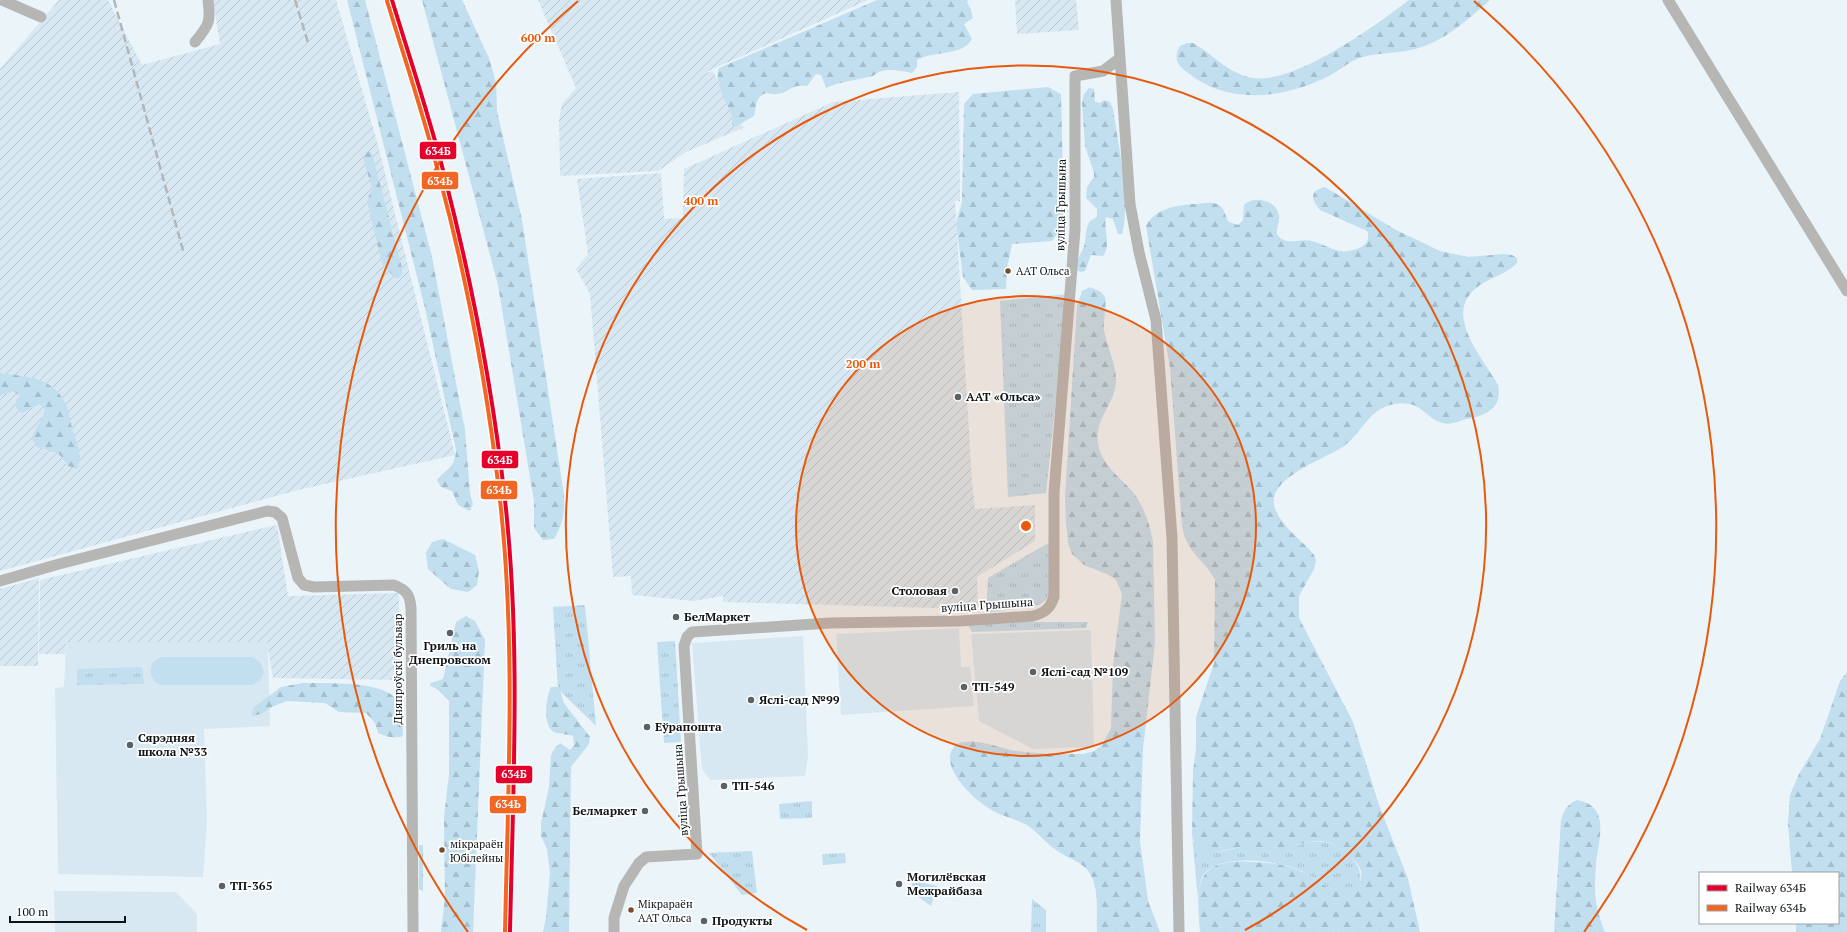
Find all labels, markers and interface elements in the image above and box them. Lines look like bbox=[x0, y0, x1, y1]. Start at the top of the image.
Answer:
text: 600 m bbox=[521, 30, 555, 45]
line badge: 634Б bbox=[419, 141, 457, 160]
text: 634Б bbox=[425, 144, 451, 158]
street label: вуліца Грышына bbox=[1052, 159, 1069, 251]
line badge: 634Ь bbox=[421, 171, 459, 190]
text: 634Ь bbox=[427, 174, 453, 188]
text: 400 m bbox=[684, 193, 718, 208]
place label: ААТ Ольса bbox=[1016, 264, 1070, 278]
marker: ААТ Ольса bbox=[1003, 266, 1013, 276]
text: 200 m bbox=[846, 356, 880, 371]
place label: ААТ «Ольса» bbox=[966, 389, 1041, 404]
marker: ААТ «Ольса» bbox=[953, 392, 963, 402]
line badge: 634Б bbox=[481, 450, 519, 469]
text: 634Б bbox=[487, 453, 513, 467]
line badge: 634Ь bbox=[480, 480, 518, 500]
text: 634Ь bbox=[486, 483, 512, 497]
centre of rings bbox=[1019, 519, 1033, 533]
place label: Столовая bbox=[891, 583, 947, 598]
marker: Столовая bbox=[950, 586, 960, 596]
street label: вуліца Грышына bbox=[940, 594, 1034, 615]
place label: БелМаркет bbox=[684, 609, 751, 624]
marker: БелМаркет bbox=[671, 612, 681, 622]
street label: Дняпроўскі бульвар bbox=[390, 613, 405, 725]
marker: Гриль на Днепровском bbox=[445, 628, 455, 638]
place label: Гриль на Днепровском bbox=[409, 638, 491, 667]
place label: Яслі-сад №109 bbox=[1041, 664, 1128, 679]
marker: Яслі-сад №109 bbox=[1028, 667, 1038, 677]
place label: ТП-549 bbox=[972, 679, 1015, 694]
marker: ТП-549 bbox=[959, 682, 969, 692]
place label: Яслі-сад №99 bbox=[759, 692, 840, 707]
marker: Яслі-сад №99 bbox=[746, 695, 756, 705]
place label: Еўрапошта bbox=[655, 719, 722, 734]
marker: Еўрапошта bbox=[642, 722, 652, 732]
place label: Сярэдняя школа №33 bbox=[138, 730, 207, 759]
marker: Сярэдняя школа №33 bbox=[125, 740, 135, 750]
street label: вуліца Грышына bbox=[670, 743, 691, 837]
line badge: 634Б bbox=[495, 765, 533, 784]
text: 634Б bbox=[501, 767, 527, 781]
place label: ТП-546 bbox=[732, 778, 775, 793]
marker: ТП-546 bbox=[719, 781, 729, 791]
line badge: 634Ь bbox=[489, 795, 527, 814]
text: 634Ь bbox=[495, 797, 521, 811]
place label: Белмаркет bbox=[573, 803, 637, 818]
marker: Белмаркет bbox=[640, 806, 650, 816]
place label: мікрараён Юбілейны bbox=[450, 837, 503, 865]
marker: мікрараён Юбілейны bbox=[437, 845, 447, 855]
place label: Могилёвская Межрайбаза bbox=[907, 869, 986, 898]
legend bbox=[1699, 872, 1839, 924]
place label: ТП-365 bbox=[230, 878, 272, 893]
marker: Могилёвская Межрайбаза bbox=[894, 879, 904, 889]
text: Railway 634Б bbox=[1735, 880, 1806, 895]
marker: ТП-365 bbox=[217, 881, 227, 891]
place label: Мікрараён ААТ Ольса bbox=[638, 897, 693, 925]
scale bar bbox=[10, 898, 125, 924]
text: Railway 634Ь bbox=[1735, 900, 1806, 915]
text: 100 m bbox=[16, 904, 49, 919]
marker: Мікрараён ААТ Ольса bbox=[626, 905, 636, 915]
place label: Продукты bbox=[712, 913, 772, 928]
marker: Продукты bbox=[699, 916, 709, 926]

